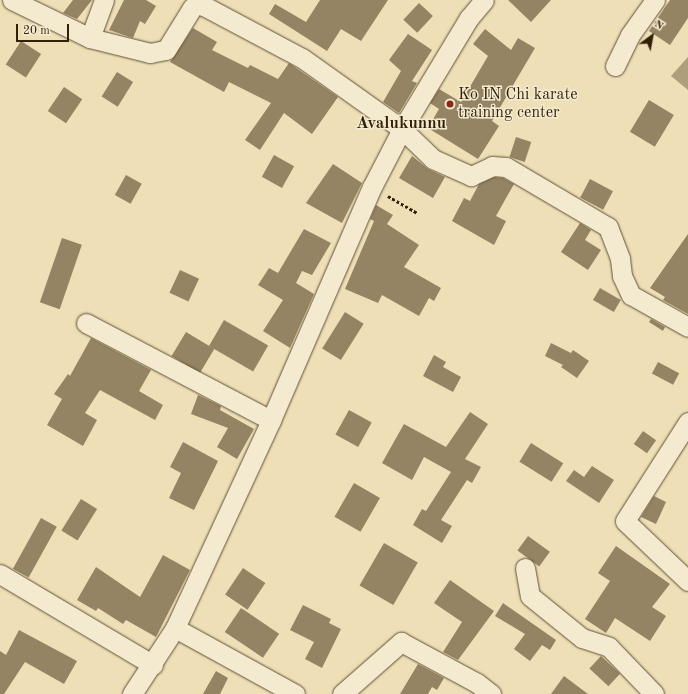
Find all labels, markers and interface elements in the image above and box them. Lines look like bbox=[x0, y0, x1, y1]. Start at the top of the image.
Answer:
scale bar bbox=[18, 16, 71, 42]
north arrow bbox=[632, 16, 672, 56]
text: N bbox=[652, 19, 665, 32]
text: 20 m bbox=[23, 25, 50, 37]
place label: Ko IN Chi karate training center bbox=[458, 85, 577, 123]
marker: Ko IN Chi karate training center bbox=[445, 99, 455, 109]
district label: Avalukunnu bbox=[356, 114, 446, 134]

